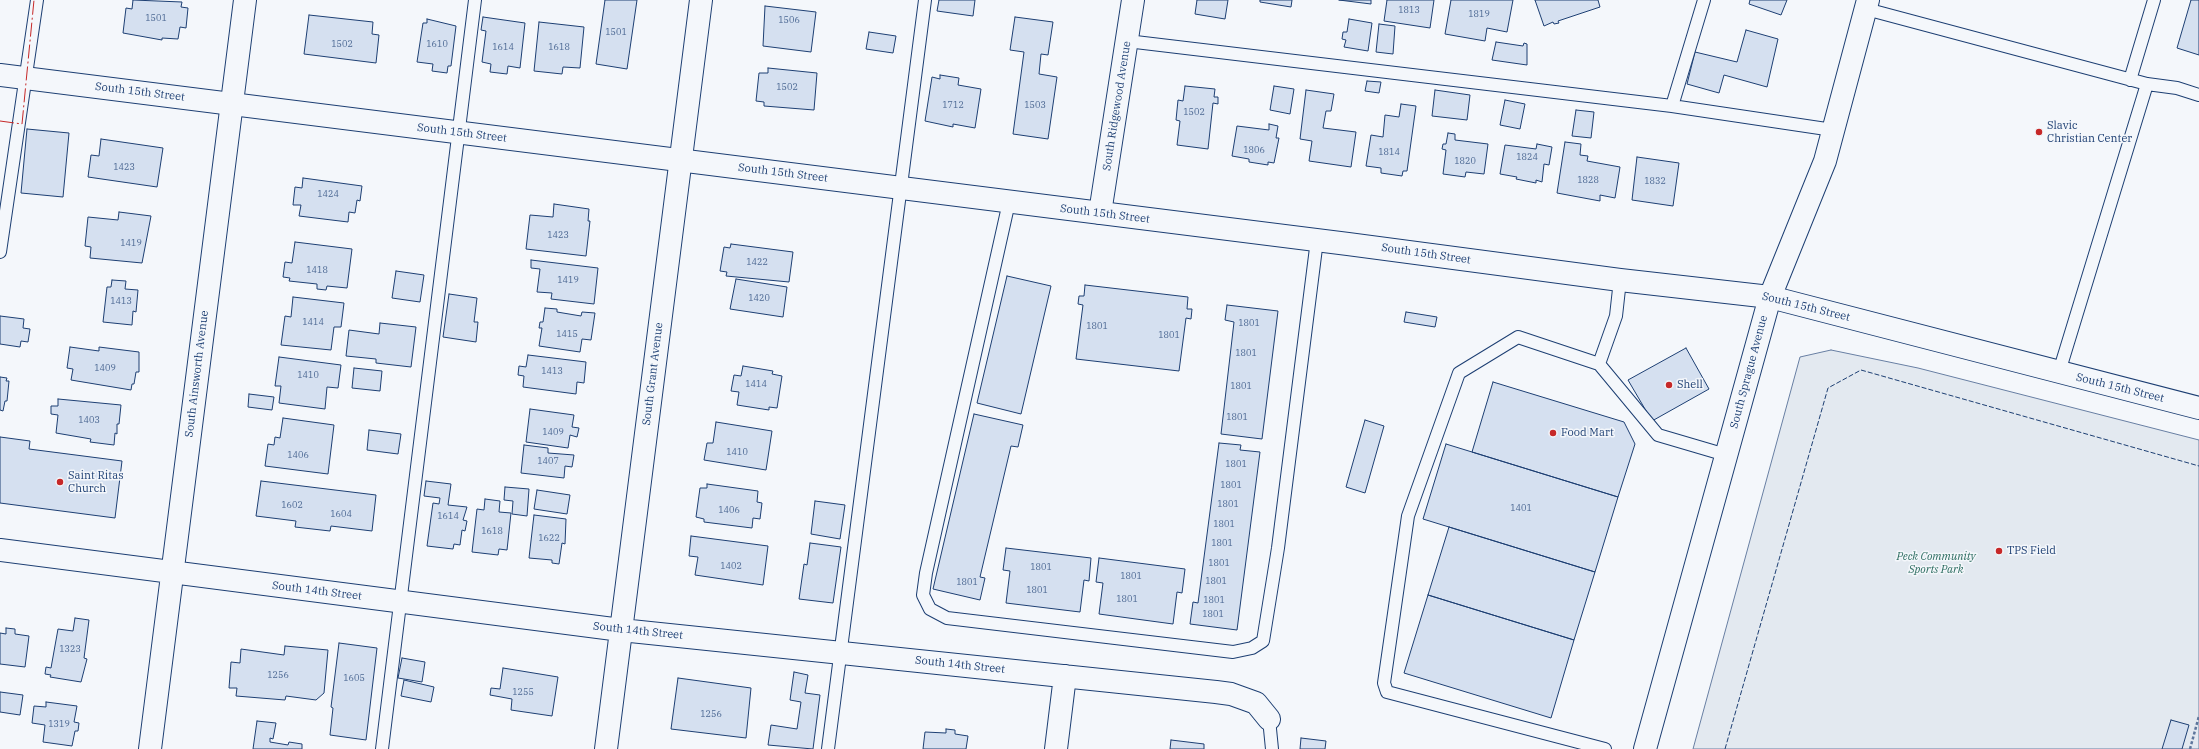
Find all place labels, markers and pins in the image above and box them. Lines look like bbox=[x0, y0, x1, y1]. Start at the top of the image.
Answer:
place label: Slavic Christian Center bbox=[2047, 119, 2132, 145]
marker: Slavic Christian Center bbox=[2034, 127, 2044, 137]
place label: Shell bbox=[1677, 378, 1703, 392]
marker: Shell bbox=[1664, 380, 1674, 390]
place label: Food Mart bbox=[1561, 426, 1614, 440]
marker: Food Mart bbox=[1548, 428, 1558, 438]
place label: Saint Ritas Church bbox=[68, 469, 124, 495]
marker: Saint Ritas Church bbox=[55, 477, 65, 487]
place label: TPS Field bbox=[2007, 544, 2056, 558]
marker: TPS Field bbox=[1994, 546, 2004, 556]

